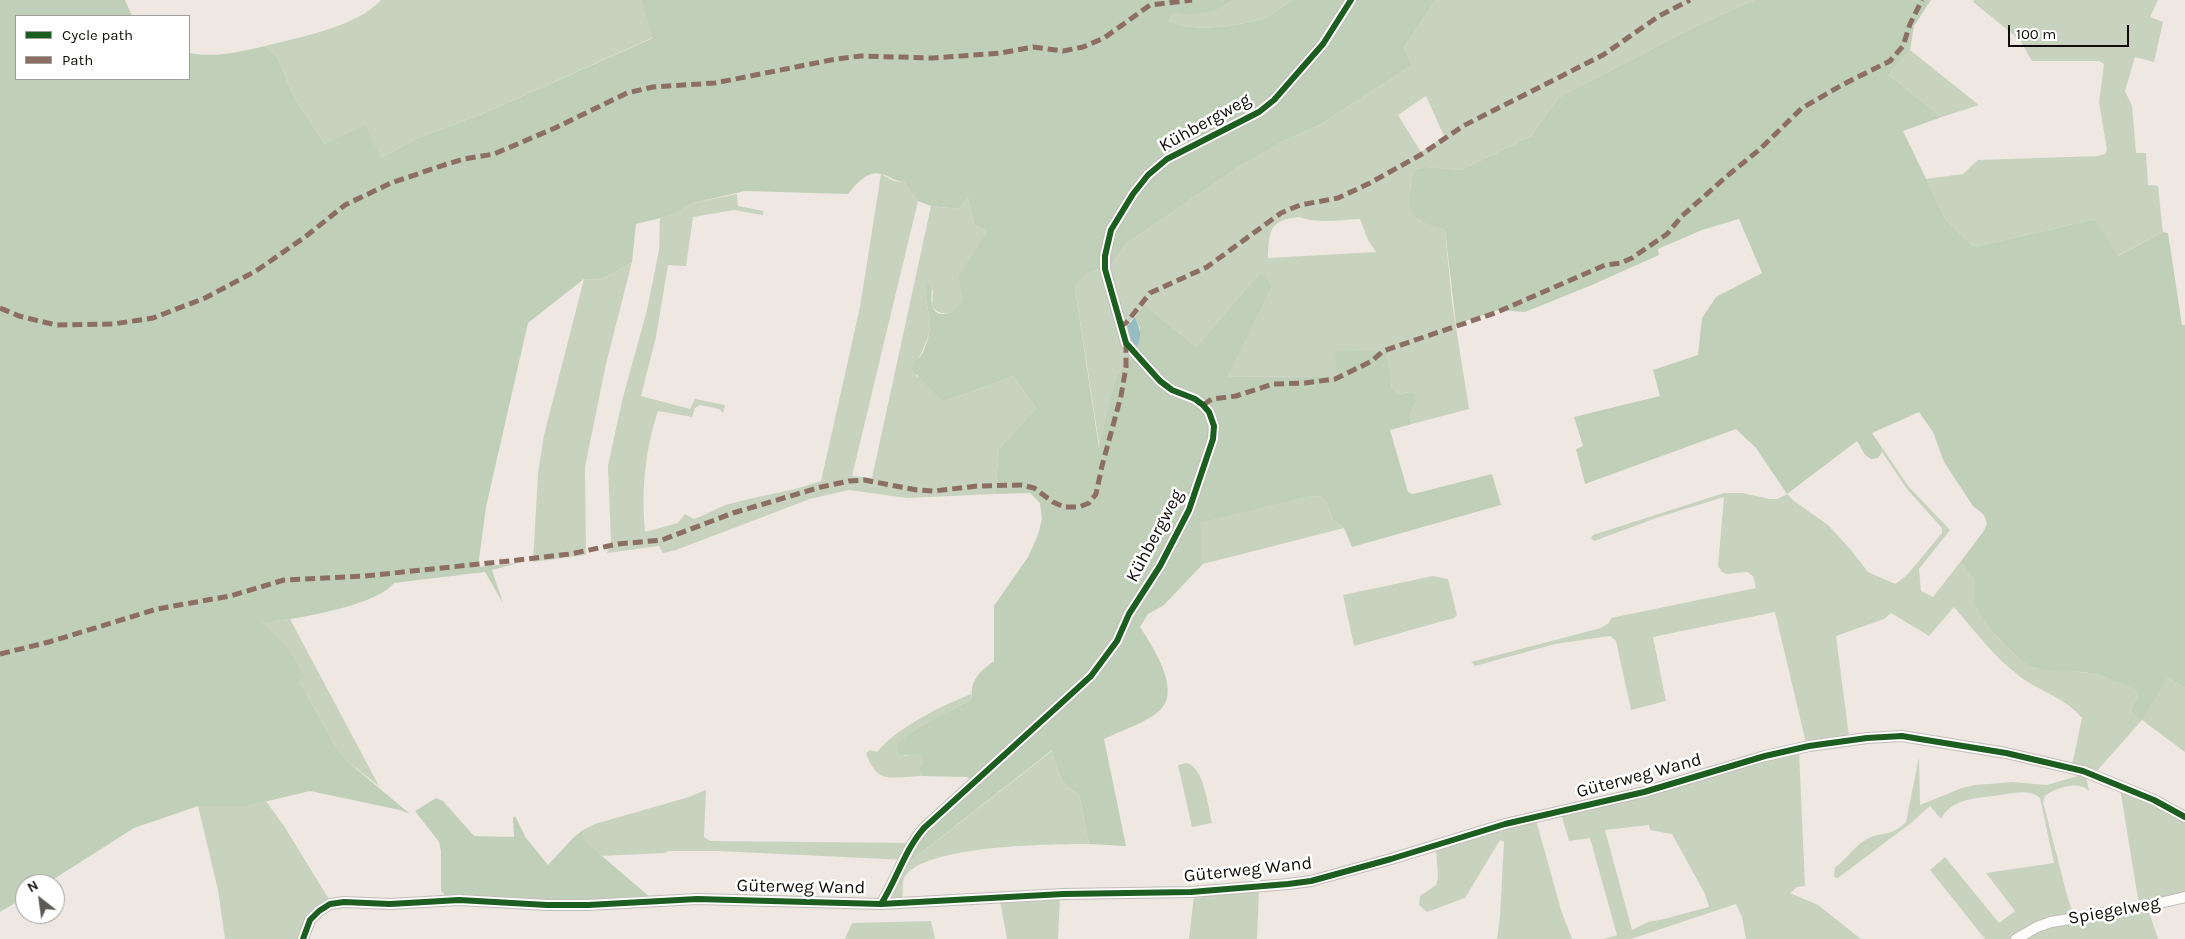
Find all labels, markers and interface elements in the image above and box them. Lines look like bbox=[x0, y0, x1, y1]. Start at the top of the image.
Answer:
legend bbox=[15, 15, 190, 80]
scale bar bbox=[2010, 15, 2131, 47]
text: 100 m bbox=[2016, 25, 2056, 43]
text: Cycle path bbox=[62, 26, 133, 44]
text: Path bbox=[62, 51, 93, 69]
street label: Kühbergweg bbox=[1155, 89, 1255, 157]
street label: Kühbergweg bbox=[1122, 486, 1188, 586]
street label: Güterweg Wand bbox=[1574, 749, 1704, 803]
street label: Güterweg Wand bbox=[1183, 853, 1313, 887]
north arrow bbox=[15, 874, 65, 924]
street label: Güterweg Wand bbox=[736, 875, 866, 899]
text: N bbox=[24, 877, 41, 896]
street label: Spiegelweg bbox=[2066, 892, 2162, 930]

